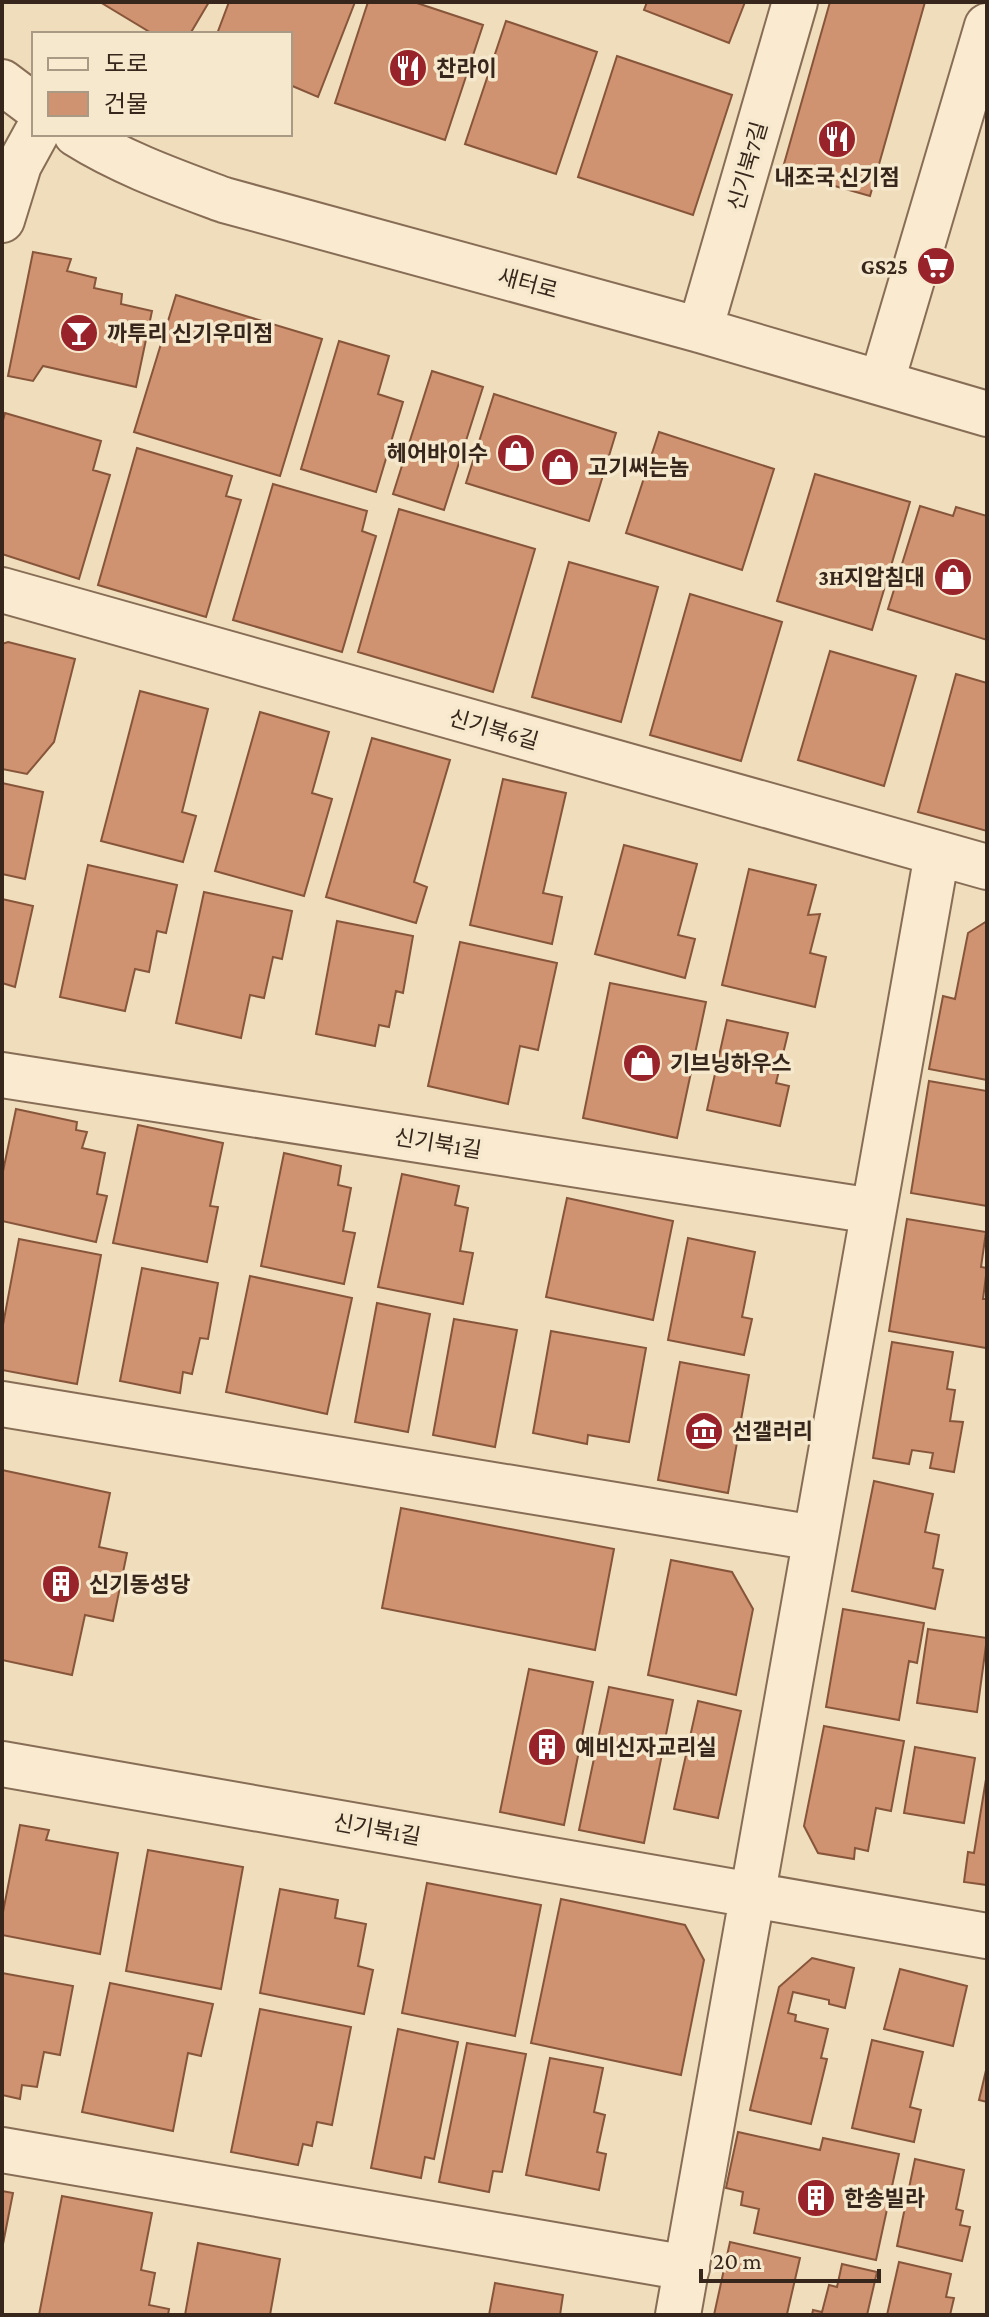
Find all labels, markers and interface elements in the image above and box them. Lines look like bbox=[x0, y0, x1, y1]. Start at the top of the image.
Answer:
legend bbox=[32, 32, 292, 136]
restaurant icon: 찬라이 bbox=[387, 47, 429, 89]
text: 도로 bbox=[104, 50, 148, 77]
place label: 찬라이 bbox=[436, 56, 497, 81]
text: 건물 bbox=[104, 90, 148, 117]
restaurant icon: 내조국 신기점 bbox=[816, 118, 858, 160]
street label: 신기북7길 bbox=[723, 119, 772, 213]
place label: 내조국 신기점 bbox=[774, 165, 900, 190]
supermarket icon: GS25 bbox=[915, 245, 957, 287]
place label: GS25 bbox=[861, 254, 908, 279]
street label: 새터로 bbox=[495, 264, 560, 303]
bar icon: 까투리 신기우미점 bbox=[58, 312, 100, 354]
place label: 까투리 신기우미점 bbox=[107, 321, 273, 346]
shop icon: 헤어바이수 bbox=[495, 432, 537, 474]
place label: 헤어바이수 bbox=[387, 441, 488, 466]
shop icon: 고기써는놈 bbox=[539, 446, 581, 488]
place label: 고기써는놈 bbox=[588, 455, 689, 480]
shop icon: 3H지압침대 bbox=[932, 556, 974, 598]
place label: 3H지압침대 bbox=[818, 565, 925, 590]
street label: 신기북6길 bbox=[446, 705, 542, 754]
shop icon: 기브닝하우스 bbox=[621, 1042, 663, 1084]
place label: 기브닝하우스 bbox=[670, 1051, 791, 1076]
street label: 신기북1길 bbox=[392, 1124, 483, 1163]
museum icon: 선갤러리 bbox=[683, 1410, 725, 1452]
place label: 선갤러리 bbox=[732, 1419, 813, 1444]
building icon: 신기동성당 bbox=[40, 1563, 82, 1605]
place label: 신기동성당 bbox=[89, 1572, 190, 1597]
building icon: 예비신자교리실 bbox=[526, 1726, 568, 1768]
place label: 예비신자교리실 bbox=[575, 1735, 717, 1760]
street label: 신기북1길 bbox=[331, 1810, 423, 1849]
building icon: 한송빌라 bbox=[795, 2177, 837, 2219]
place label: 한송빌라 bbox=[844, 2186, 925, 2211]
scale bar bbox=[701, 2233, 879, 2283]
text: 20 m bbox=[713, 2247, 762, 2274]

